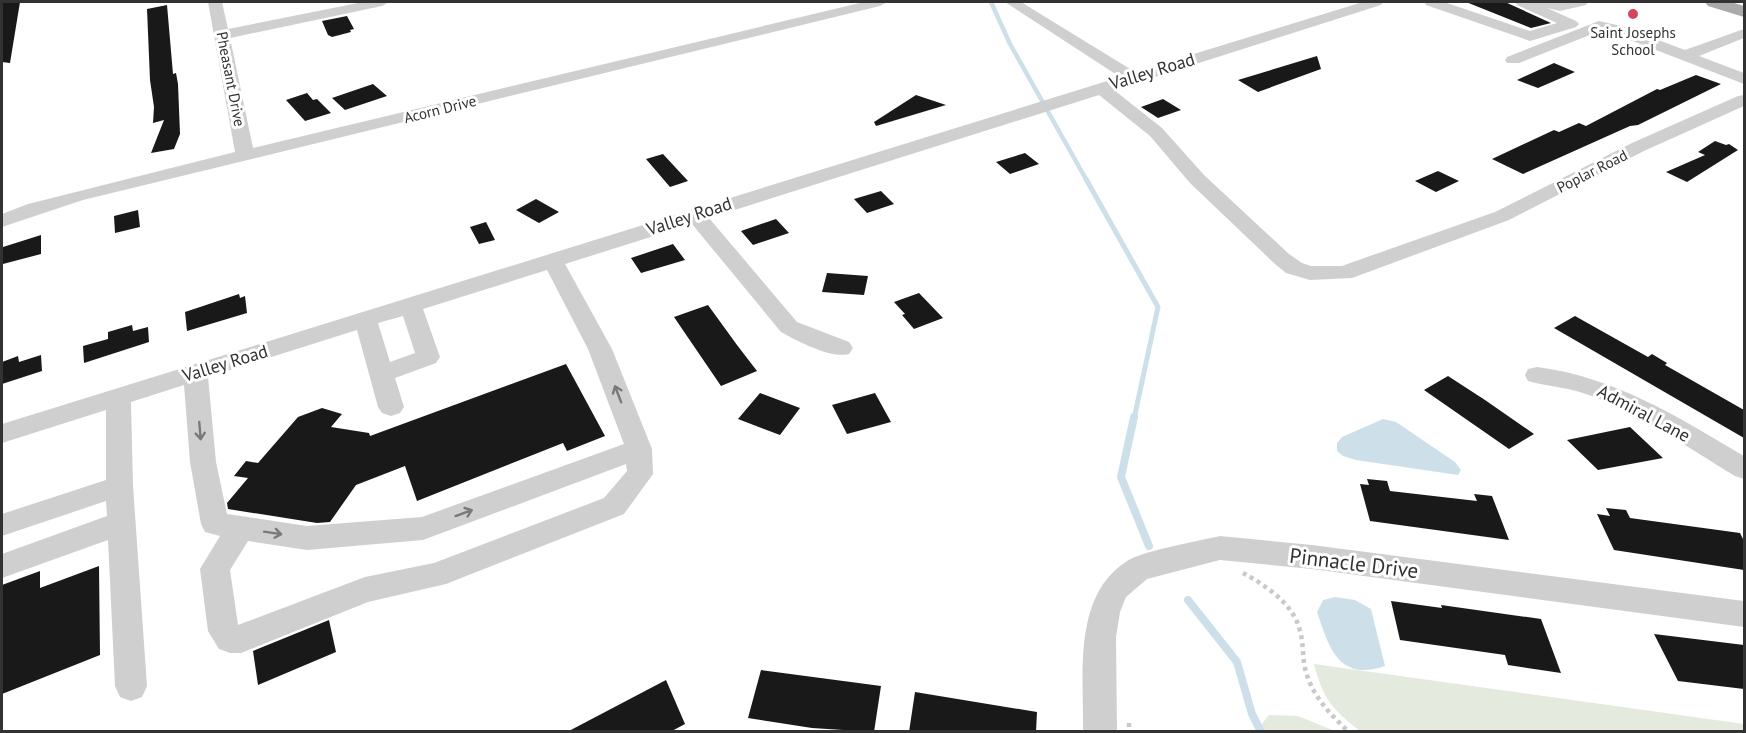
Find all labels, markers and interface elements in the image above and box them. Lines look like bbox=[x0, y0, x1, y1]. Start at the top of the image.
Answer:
marker: Saint Josephs School bbox=[1626, 7, 1640, 21]
place label: Saint Josephs School bbox=[1590, 23, 1676, 59]
street label: Pheasant Drive bbox=[212, 30, 250, 128]
street label: Valley Road bbox=[1106, 47, 1198, 95]
street label: Acorn Drive bbox=[402, 91, 478, 127]
street label: Poplar Road bbox=[1554, 145, 1630, 197]
street label: Valley Road bbox=[643, 191, 734, 241]
street label: Valley Road bbox=[179, 339, 271, 387]
street label: Admiral Lane bbox=[1594, 379, 1694, 447]
one-way arrow bbox=[611, 385, 622, 404]
one-way arrow bbox=[195, 420, 206, 440]
one-way arrow bbox=[455, 507, 473, 518]
one-way arrow bbox=[263, 528, 282, 539]
street label: Pinnacle Drive bbox=[1288, 542, 1420, 584]

